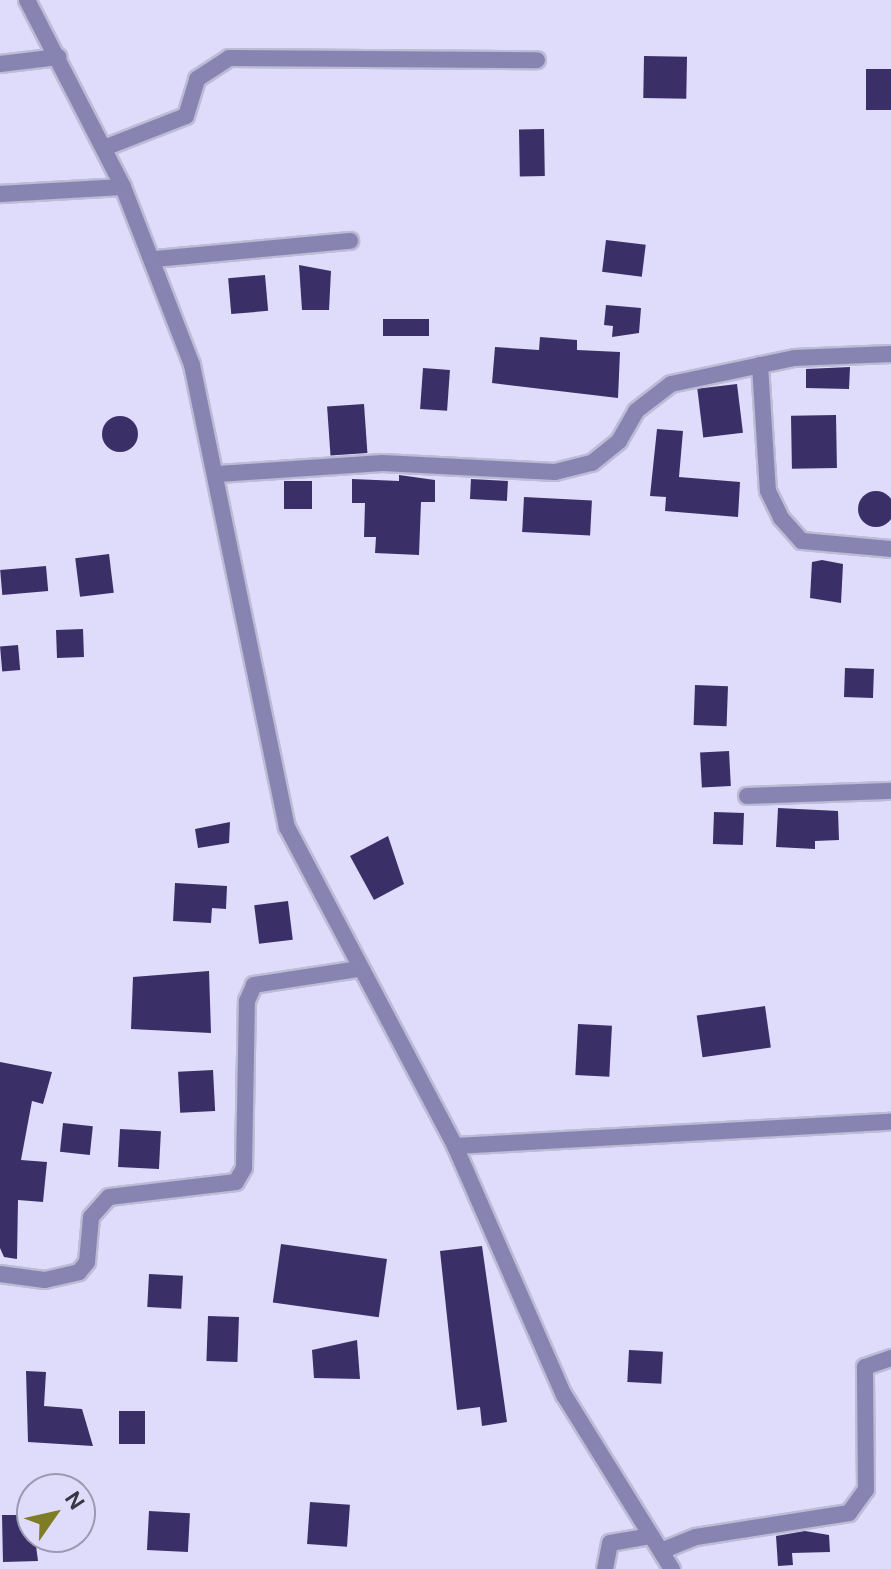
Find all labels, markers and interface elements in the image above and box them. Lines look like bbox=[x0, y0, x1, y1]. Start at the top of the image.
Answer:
north arrow bbox=[16, 1473, 96, 1553]
text: N bbox=[58, 1486, 91, 1515]

